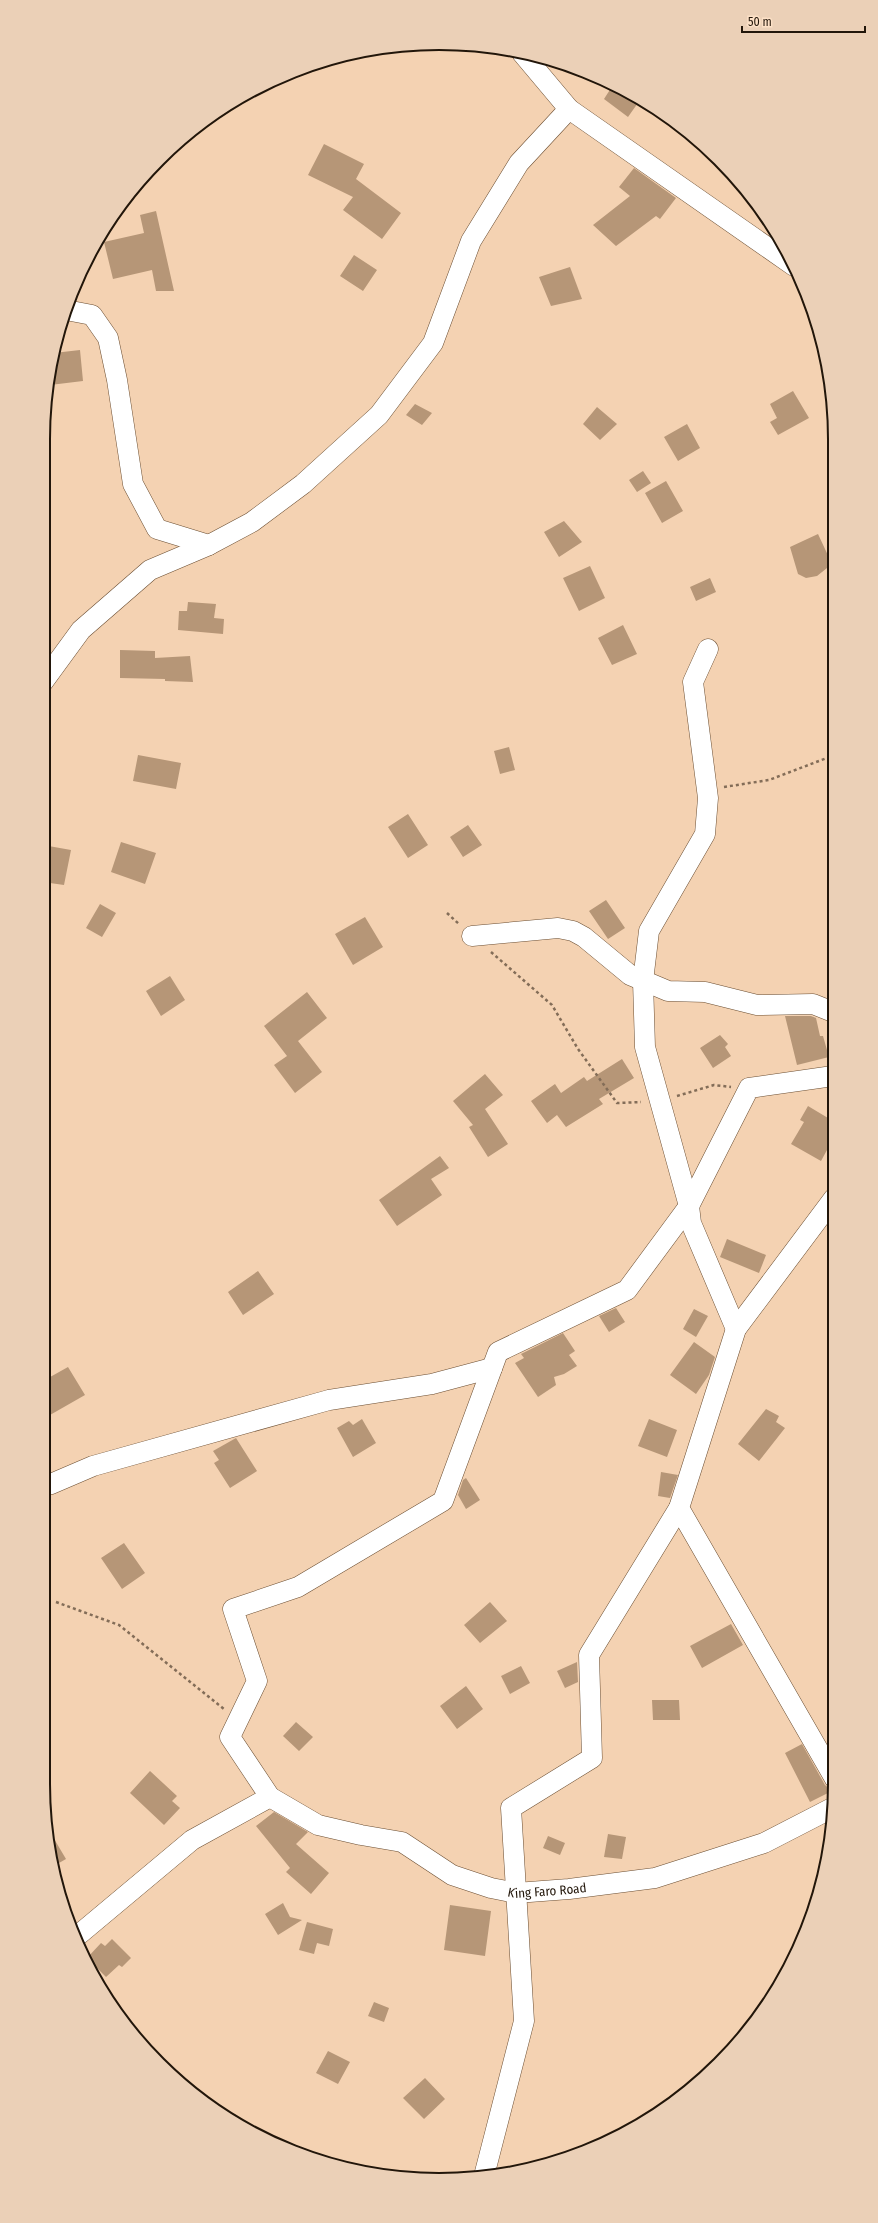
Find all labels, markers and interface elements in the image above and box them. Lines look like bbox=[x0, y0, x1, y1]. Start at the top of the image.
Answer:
scale bar bbox=[742, 8, 865, 34]
text: 50 m bbox=[748, 15, 772, 29]
street label: King Faro Road bbox=[506, 1880, 587, 1901]

